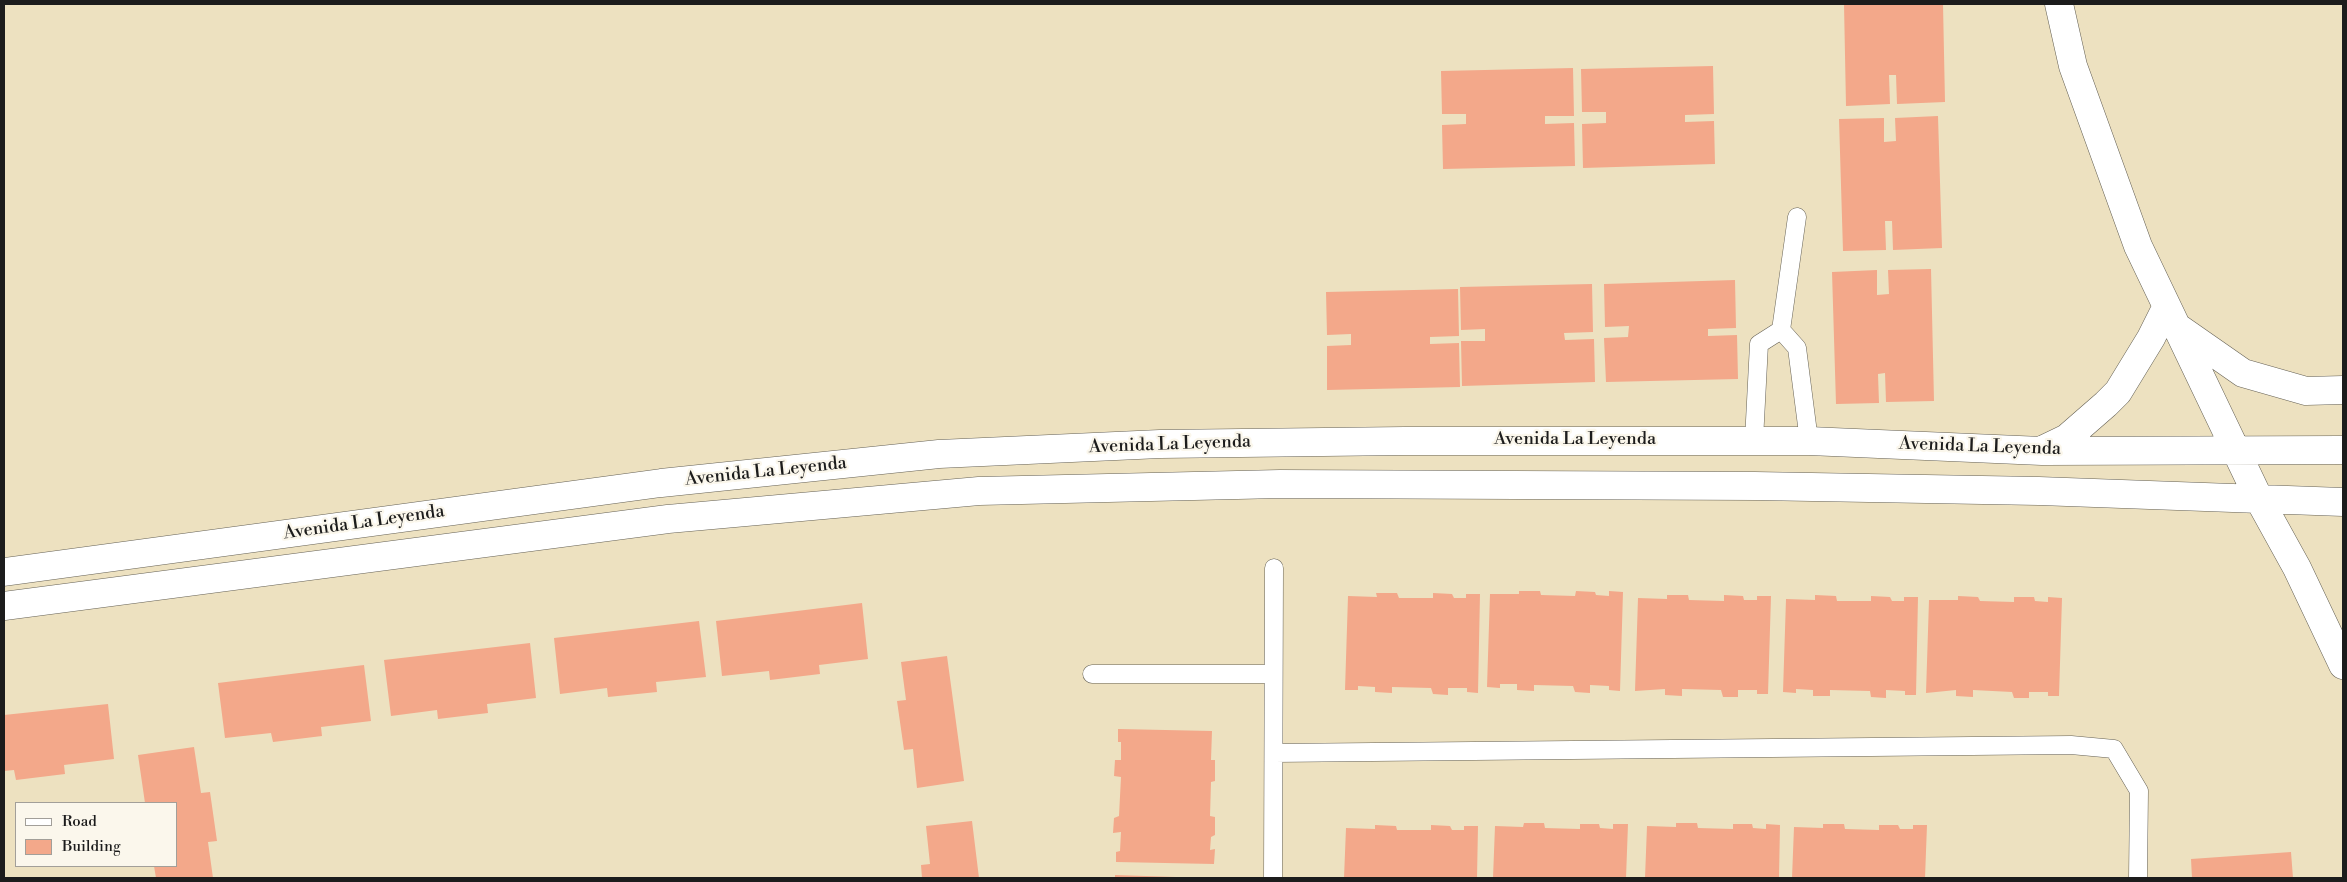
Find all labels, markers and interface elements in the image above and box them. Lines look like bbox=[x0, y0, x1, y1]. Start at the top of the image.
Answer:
street label: Avenida La Leyenda bbox=[1494, 429, 1656, 451]
street label: Avenida La Leyenda bbox=[1089, 431, 1251, 459]
street label: Avenida La Leyenda bbox=[1899, 433, 2061, 461]
street label: Avenida La Leyenda bbox=[684, 453, 848, 491]
street label: Avenida La Leyenda bbox=[282, 501, 446, 545]
legend bbox=[15, 802, 178, 867]
text: Road bbox=[62, 812, 97, 831]
text: Building bbox=[62, 837, 121, 856]

